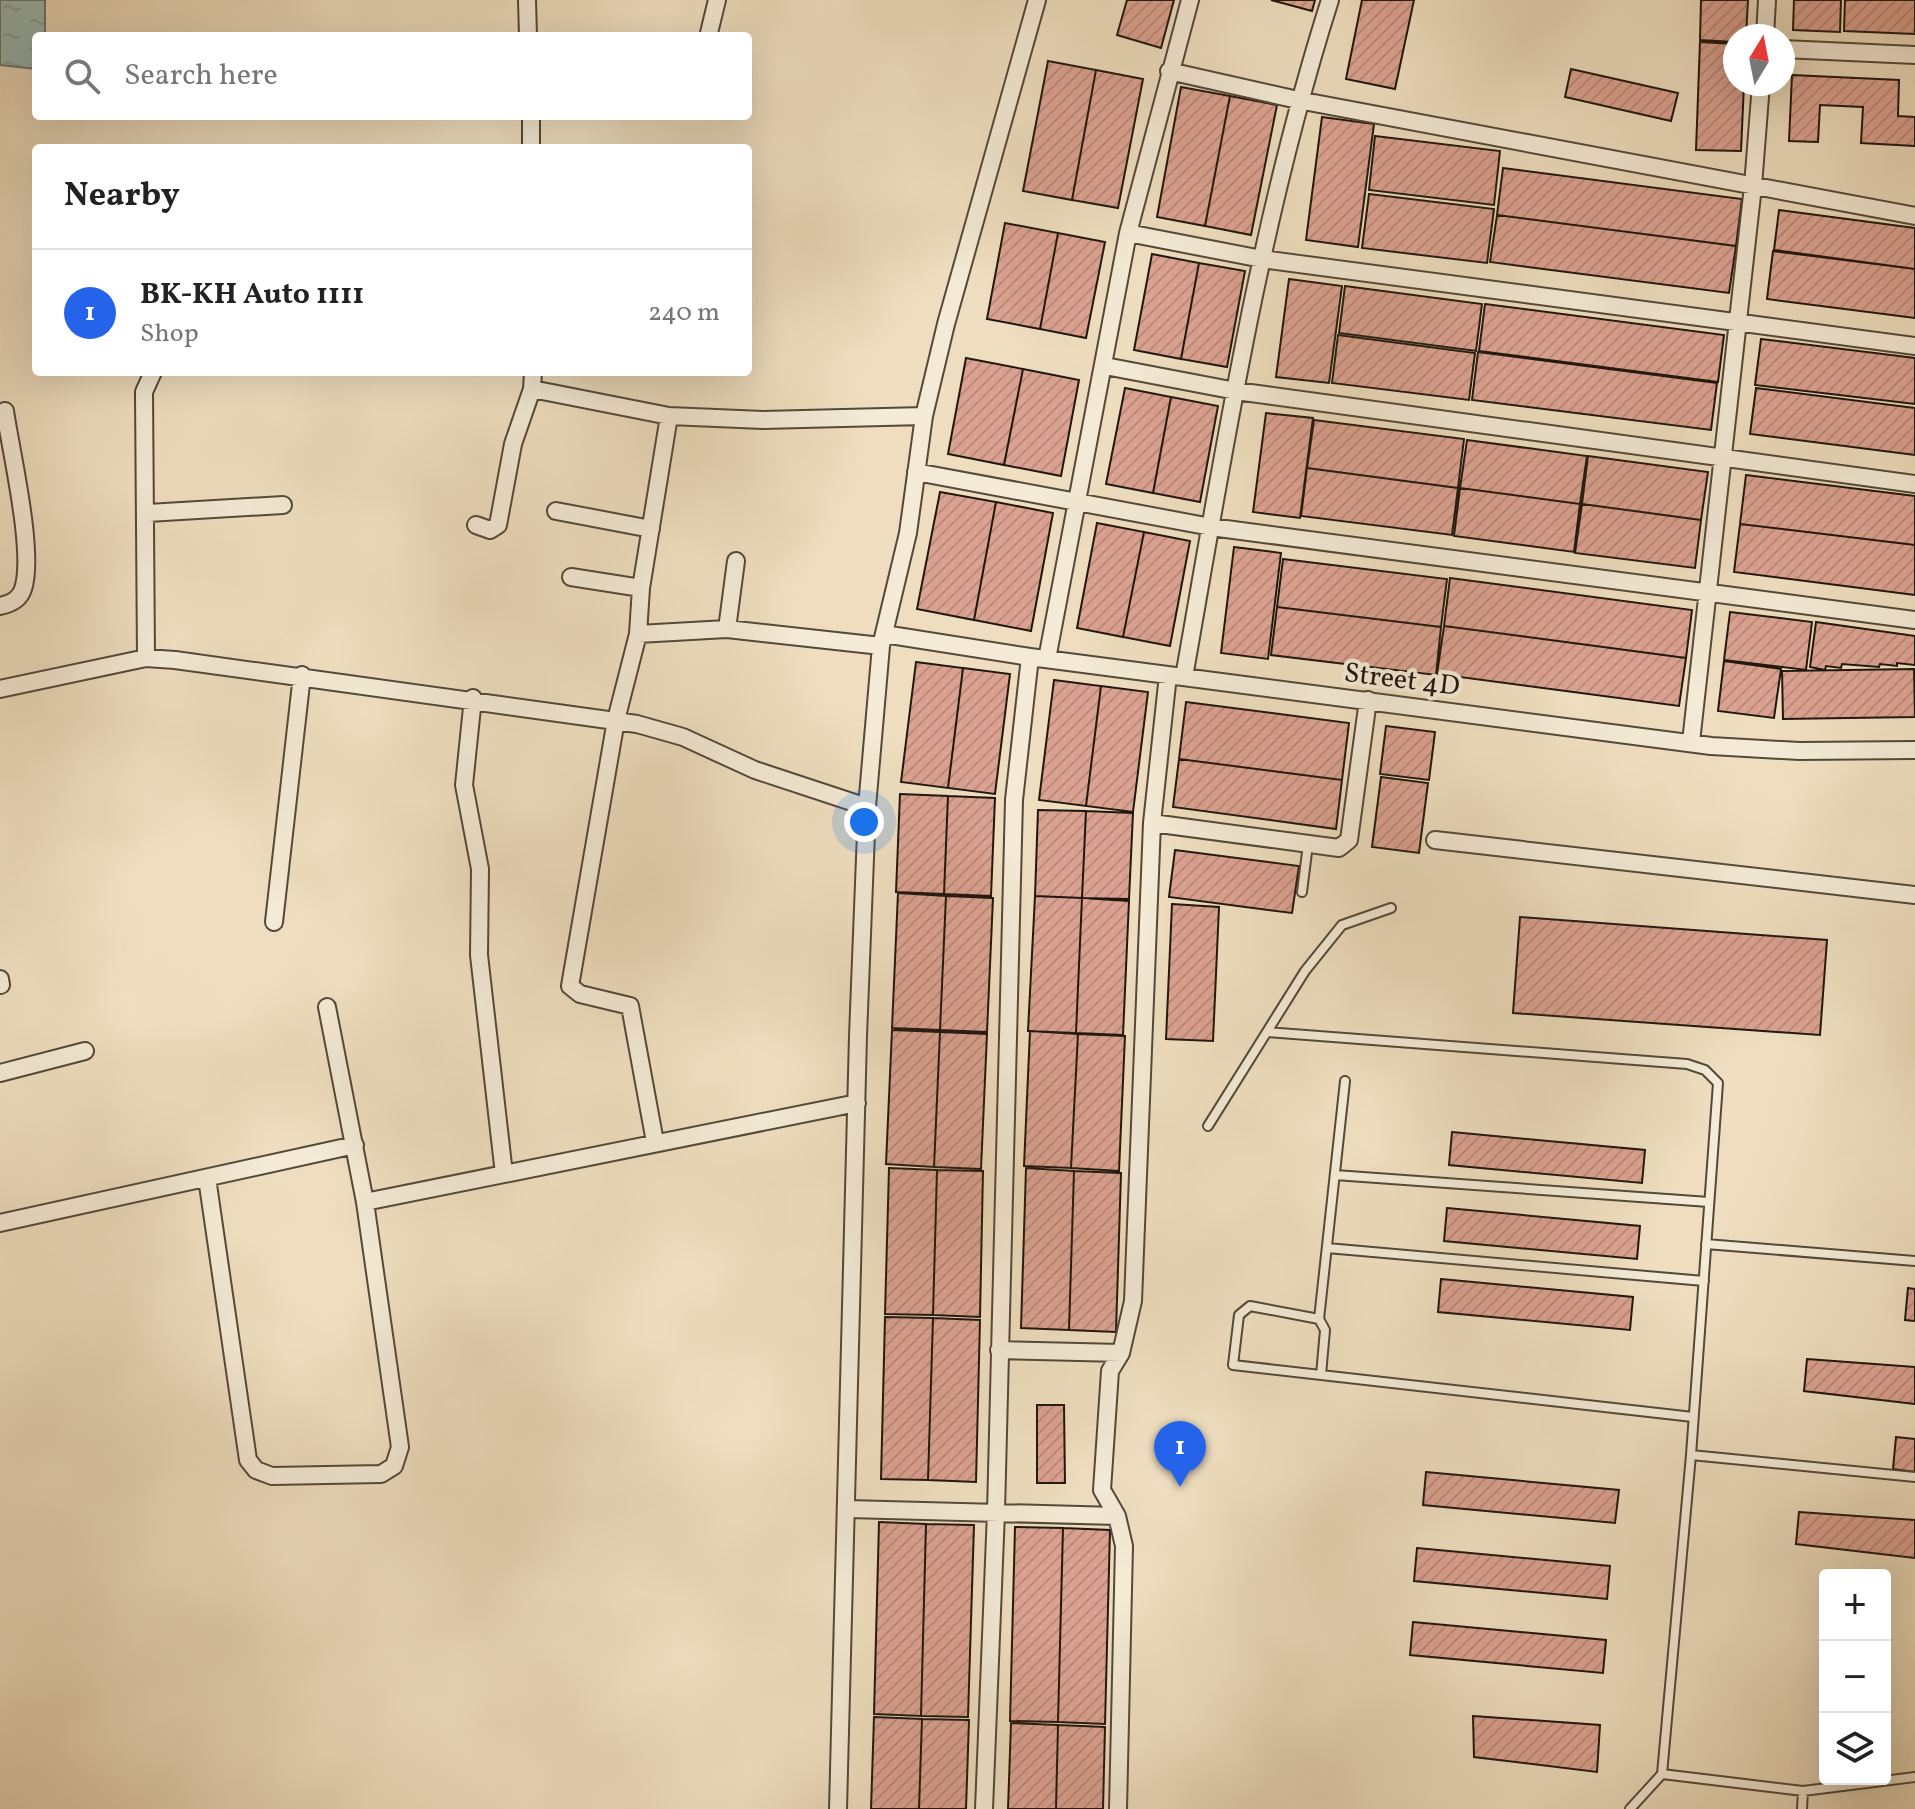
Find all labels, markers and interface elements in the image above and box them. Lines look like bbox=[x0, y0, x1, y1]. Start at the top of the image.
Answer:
north arrow bbox=[1723, 24, 1795, 96]
search box bbox=[32, 32, 752, 120]
icon: search bbox=[60, 54, 104, 98]
text: Search here bbox=[124, 55, 278, 97]
text: Nearby bbox=[64, 173, 180, 220]
text: BK-KH Auto 1111 bbox=[140, 274, 364, 316]
text: 1 bbox=[85, 295, 95, 331]
text: 240 m bbox=[648, 295, 720, 331]
text: Shop bbox=[140, 316, 199, 352]
street label: Street 4D bbox=[1342, 654, 1462, 707]
your location bbox=[844, 802, 884, 842]
pin: 1 bbox=[1154, 1421, 1206, 1487]
map controls bbox=[1819, 1569, 1891, 1785]
button: + bbox=[1819, 1569, 1891, 1641]
button: − bbox=[1819, 1641, 1891, 1713]
button: layers bbox=[1819, 1713, 1891, 1785]

